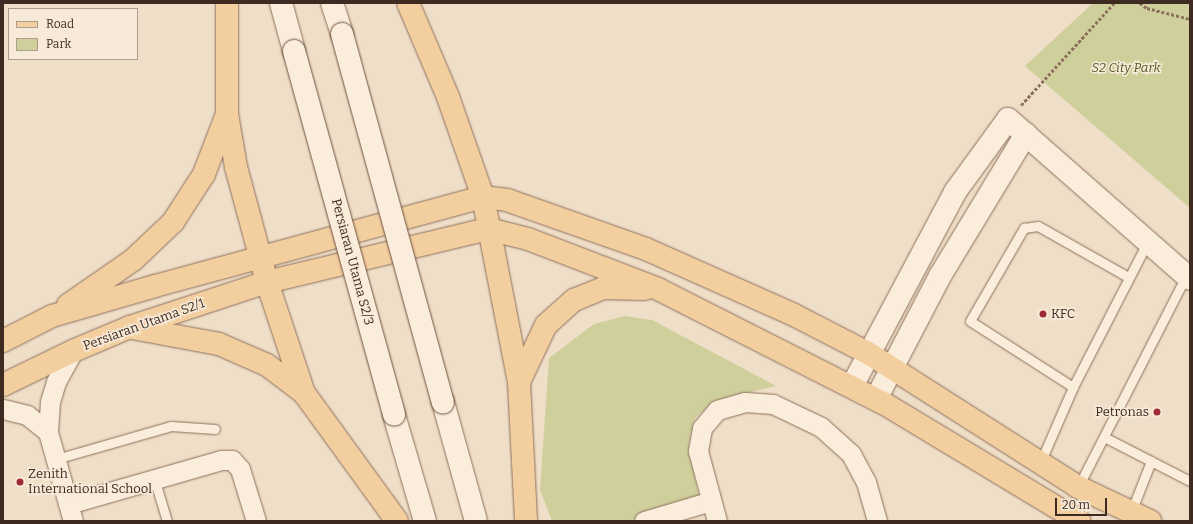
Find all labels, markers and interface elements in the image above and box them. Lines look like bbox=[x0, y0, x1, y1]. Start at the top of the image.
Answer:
legend bbox=[8, 8, 138, 60]
text: Road bbox=[46, 17, 74, 31]
text: Park bbox=[46, 37, 71, 51]
park label: S2 City Park bbox=[1091, 60, 1161, 76]
street label: Persiaran Utama S2/3 bbox=[328, 197, 376, 327]
street label: Persiaran Utama S2/1 bbox=[81, 296, 207, 354]
place label: KFC bbox=[1051, 306, 1075, 322]
marker: KFC bbox=[1038, 309, 1048, 319]
place label: Petronas bbox=[1095, 404, 1149, 420]
marker: Petronas bbox=[1152, 407, 1162, 417]
place label: Zenith International School bbox=[28, 467, 152, 498]
marker: Zenith International School bbox=[15, 477, 25, 487]
scale bar bbox=[1057, 490, 1109, 516]
text: 20 m bbox=[1062, 498, 1090, 512]

